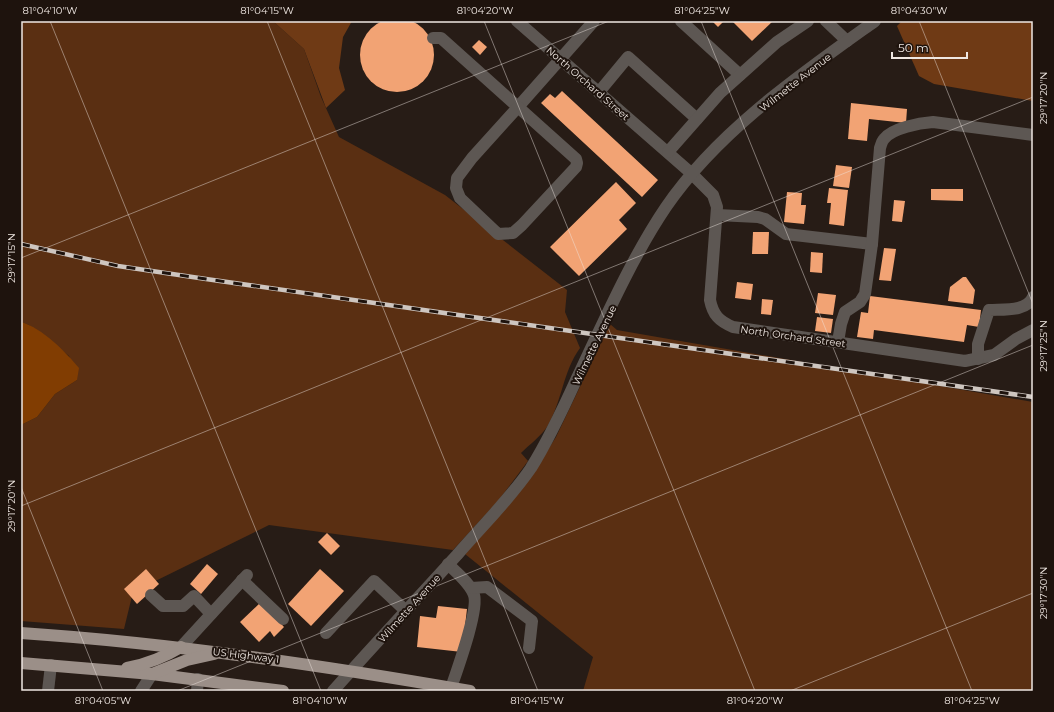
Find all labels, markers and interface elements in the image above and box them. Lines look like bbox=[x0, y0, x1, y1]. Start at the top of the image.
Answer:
text: 81°04'10"W bbox=[23, 4, 77, 17]
text: 81°04'15"W bbox=[240, 4, 294, 17]
text: 81°04'20"W bbox=[457, 4, 513, 17]
text: 81°04'25"W bbox=[674, 4, 730, 17]
text: 81°04'30"W bbox=[891, 4, 947, 17]
scale bar bbox=[892, 34, 967, 60]
text: 50 m bbox=[898, 40, 929, 55]
street label: North Orchard Street bbox=[543, 44, 632, 123]
street label: Wilmette Avenue bbox=[757, 50, 834, 114]
text: 29°17'20"N bbox=[1037, 72, 1050, 124]
text: 29°17'15"N bbox=[5, 233, 18, 283]
street label: Wilmette Avenue bbox=[570, 303, 619, 387]
text: 29°17'25"N bbox=[1037, 320, 1050, 372]
street label: North Orchard Street bbox=[740, 323, 846, 350]
text: 29°17'20"N bbox=[5, 480, 18, 532]
text: 29°17'30"N bbox=[1037, 567, 1050, 619]
street label: Wilmette Avenue bbox=[375, 572, 443, 645]
street label: US Highway 1 bbox=[212, 645, 280, 666]
text: 81°04'05"W bbox=[75, 694, 131, 707]
text: 81°04'10"W bbox=[293, 694, 347, 707]
text: 81°04'15"W bbox=[510, 694, 564, 707]
text: 81°04'20"W bbox=[727, 694, 783, 707]
text: 81°04'25"W bbox=[944, 694, 1000, 707]

